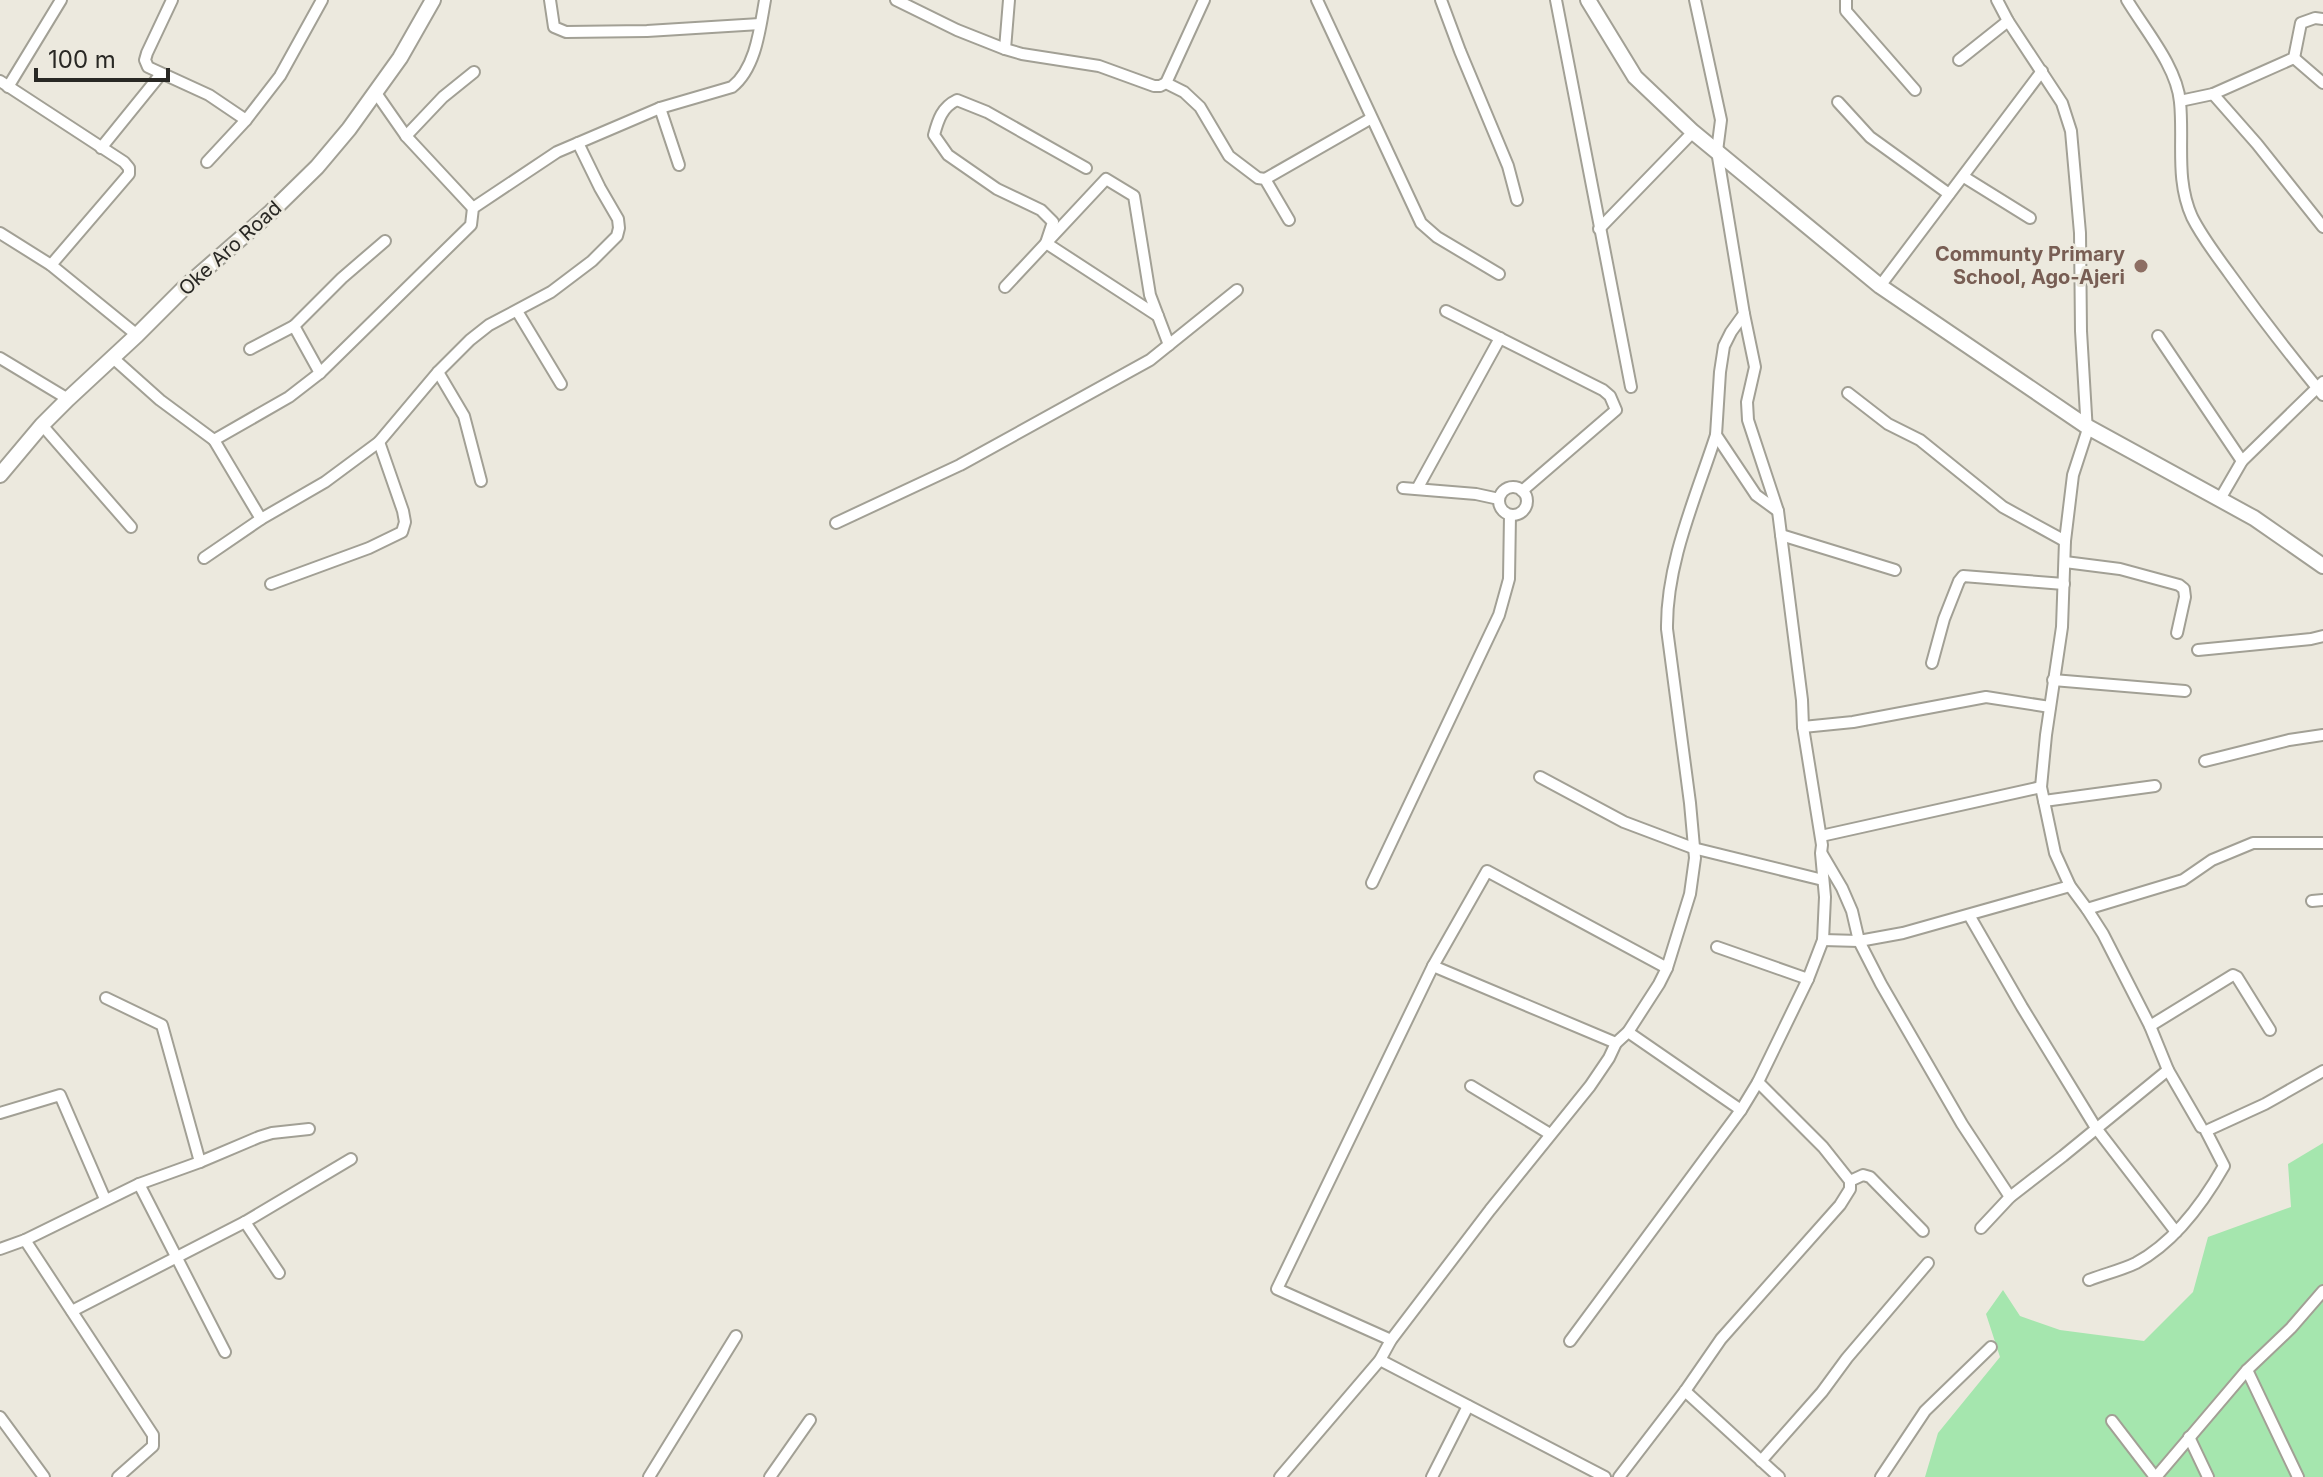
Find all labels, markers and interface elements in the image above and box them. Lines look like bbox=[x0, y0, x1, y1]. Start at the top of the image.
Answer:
scale bar bbox=[36, 32, 168, 82]
text: 100 m bbox=[48, 45, 116, 74]
street label: Oke Aro Road bbox=[174, 196, 286, 300]
place label: Communty Primary School, Ago-Ajeri bbox=[1935, 242, 2125, 289]
marker: Communty Primary School, Ago-Ajeri bbox=[2132, 257, 2150, 275]

